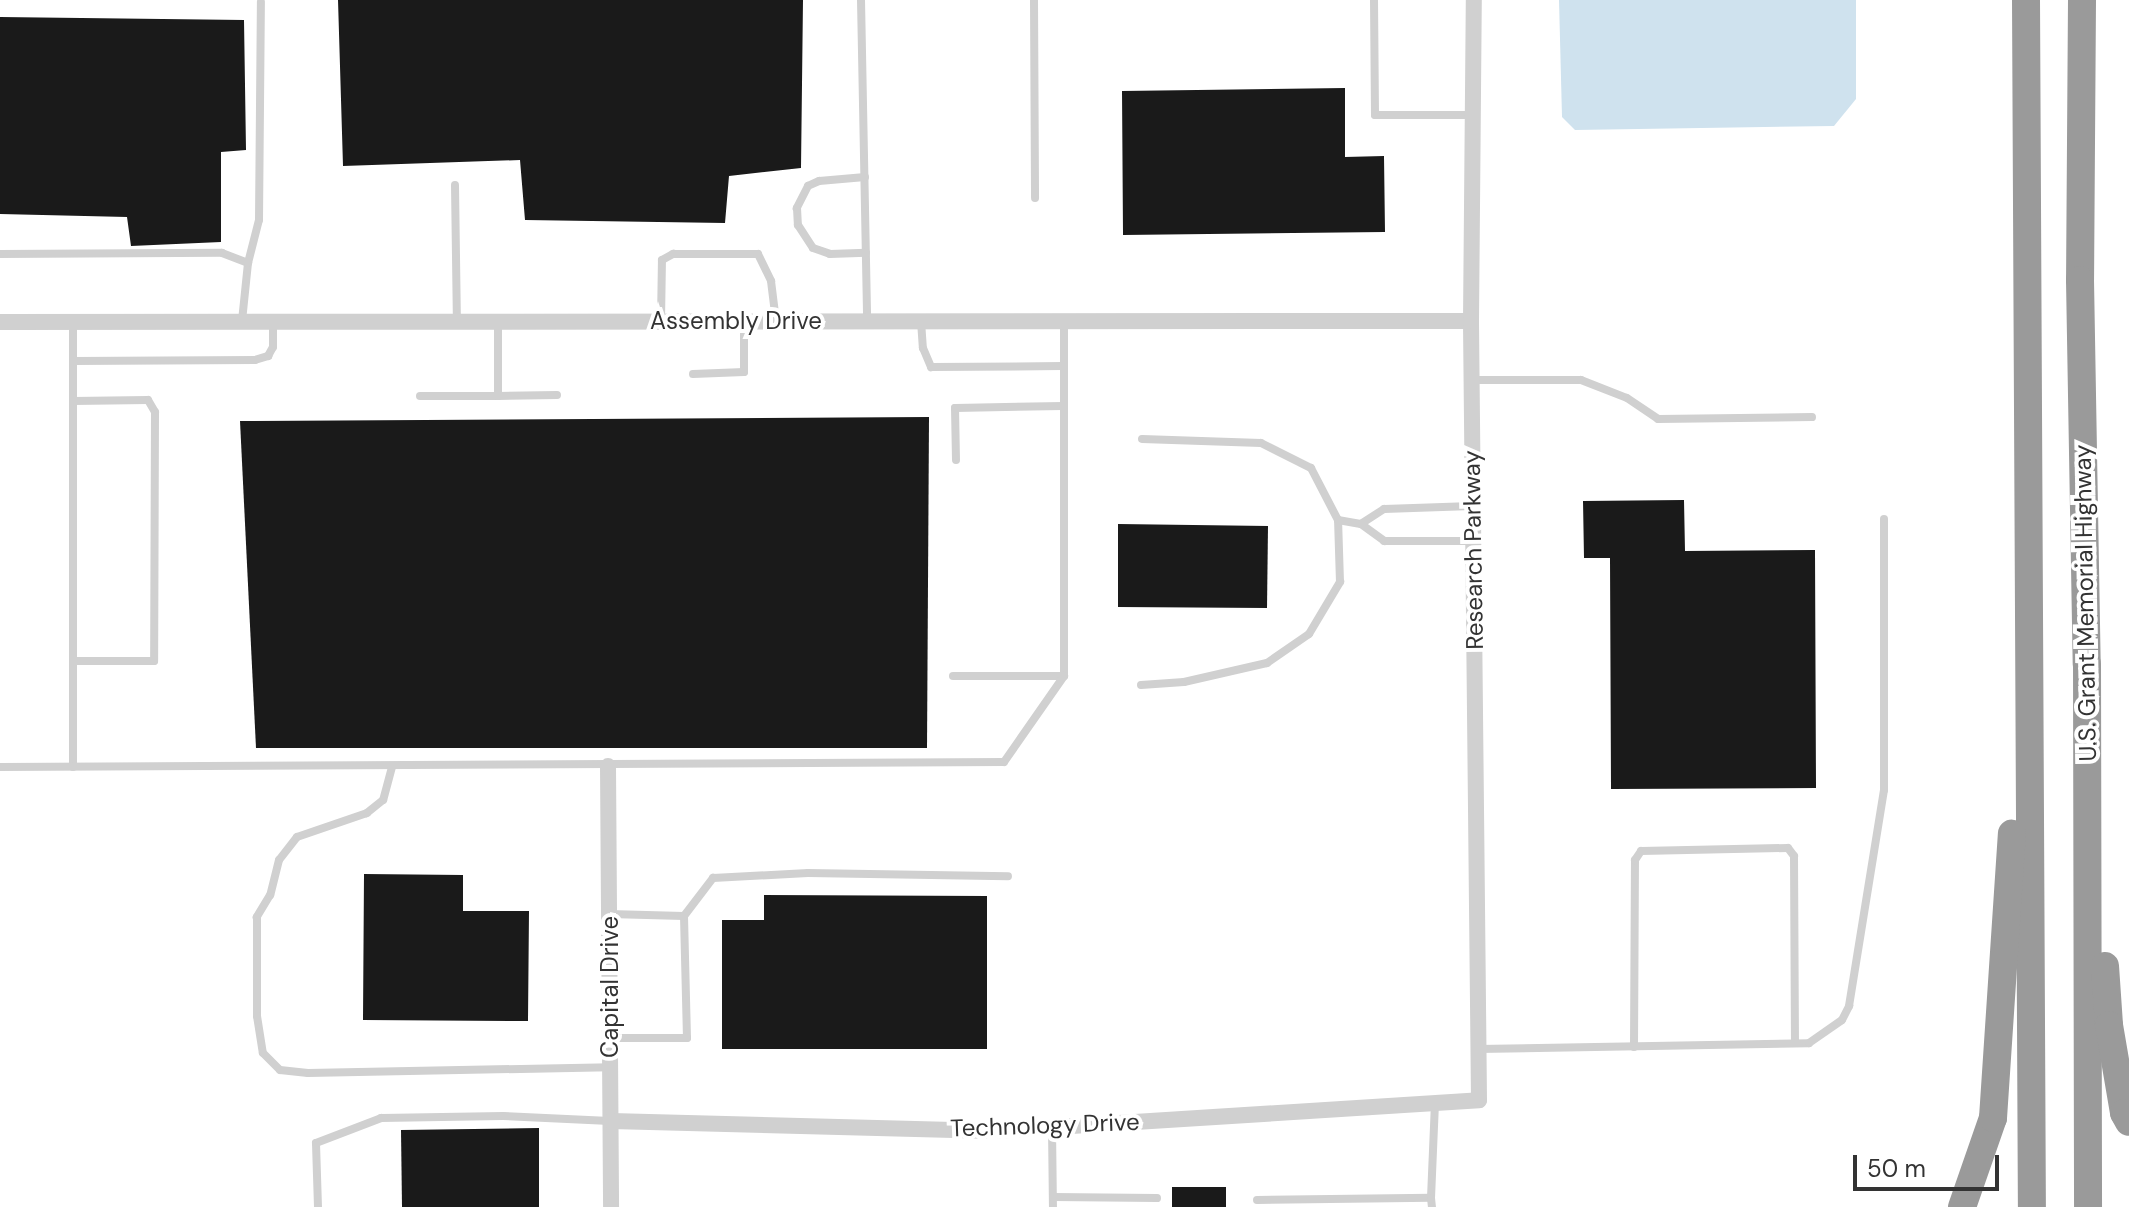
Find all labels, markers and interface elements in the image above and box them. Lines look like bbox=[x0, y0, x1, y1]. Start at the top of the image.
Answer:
street label: Assembly Drive bbox=[650, 307, 822, 335]
street label: U.S. Grant Memorial Highway bbox=[2068, 444, 2102, 762]
street label: Research Parkway bbox=[1457, 450, 1489, 650]
street label: Capital Drive bbox=[596, 916, 624, 1058]
street label: Technology Drive bbox=[950, 1107, 1140, 1143]
scale bar bbox=[1857, 1139, 2003, 1189]
text: 50 m bbox=[1867, 1153, 1926, 1184]

